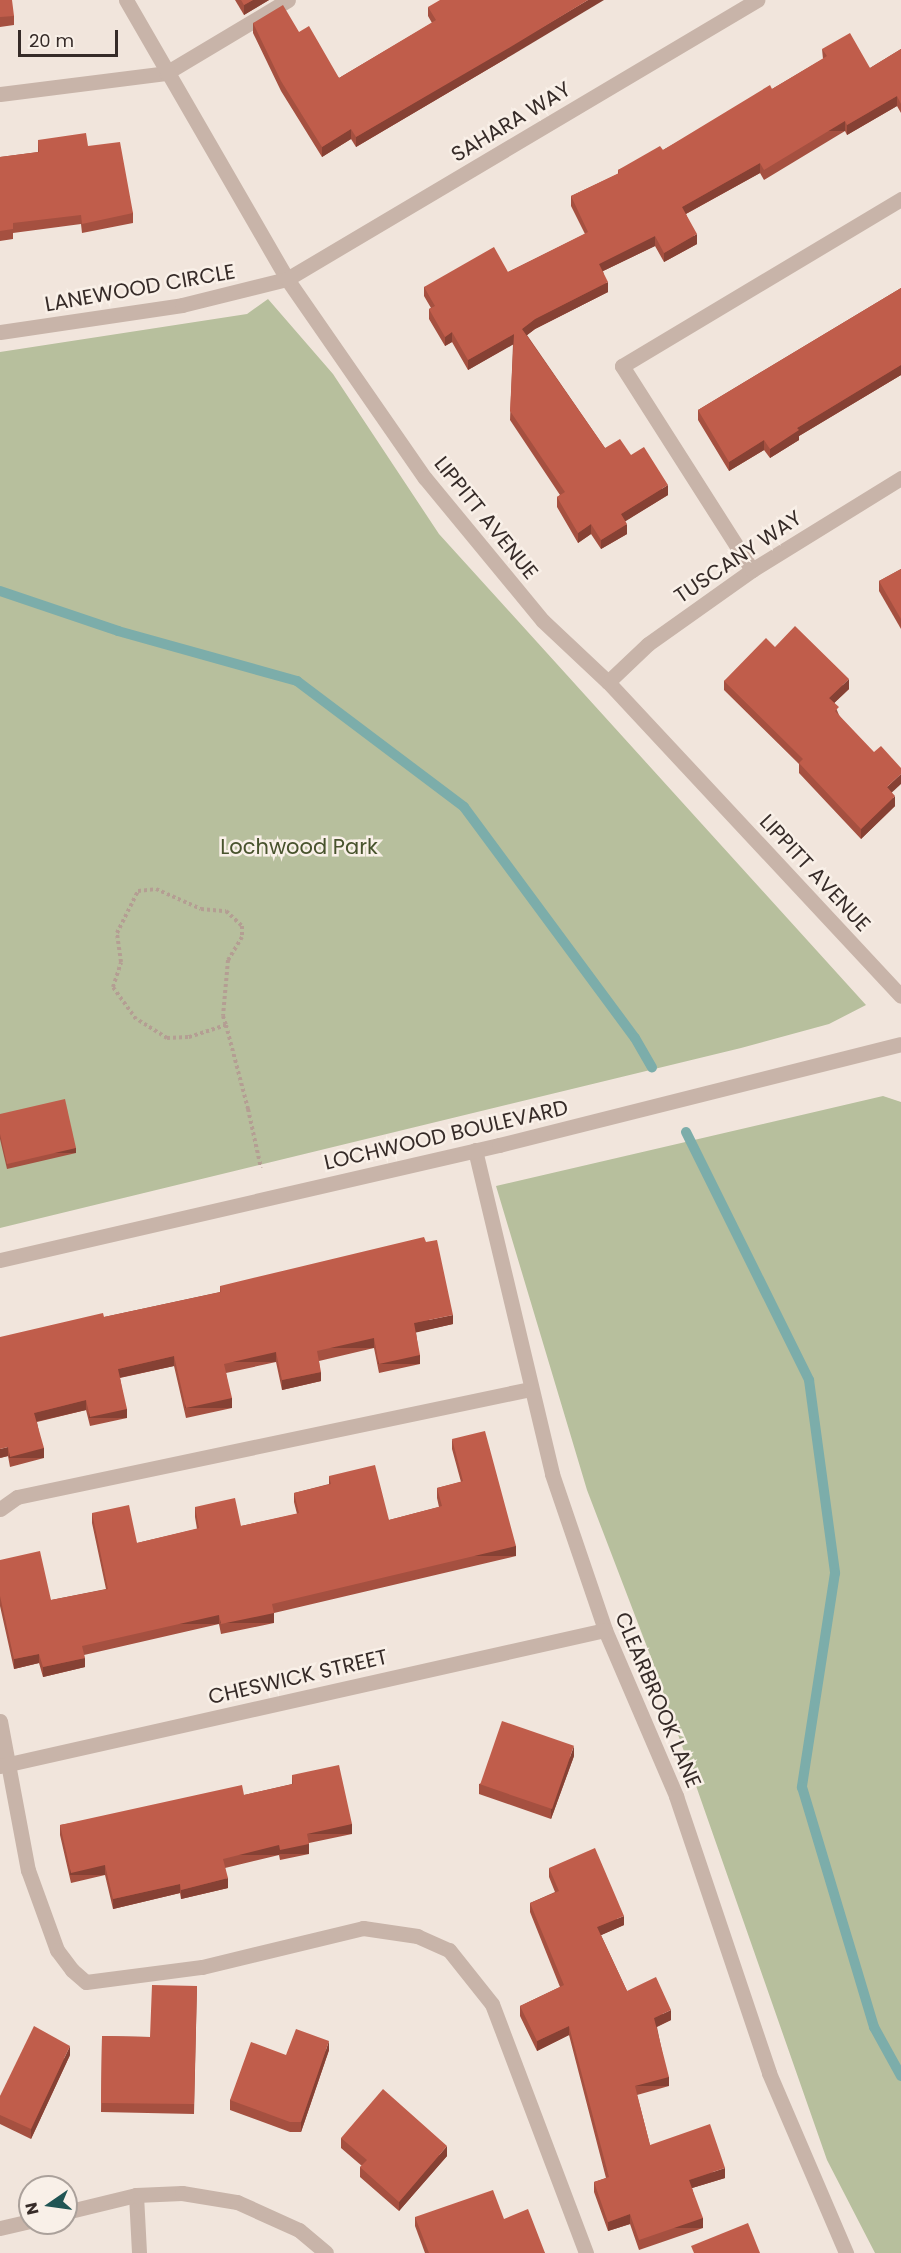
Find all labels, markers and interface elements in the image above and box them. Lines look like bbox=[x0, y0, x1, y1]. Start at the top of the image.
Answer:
scale bar bbox=[21, 18, 122, 56]
text: 20 m bbox=[29, 28, 74, 53]
street label: SAHARA WAY bbox=[447, 77, 575, 167]
street label: LANEWOOD CIRCLE bbox=[43, 259, 237, 317]
street label: LIPPITT AVENUE bbox=[429, 451, 543, 585]
street label: TUSCANY WAY bbox=[670, 505, 806, 609]
street label: LIPPITT AVENUE bbox=[754, 809, 876, 937]
park label: Lochwood Park bbox=[220, 834, 378, 860]
street label: LOCHWOOD BOULEVARD bbox=[322, 1095, 570, 1175]
street label: CLEARBROOK LANE bbox=[610, 1608, 706, 1792]
street label: CHESWICK STREET bbox=[206, 1644, 390, 1710]
north arrow bbox=[18, 2175, 78, 2235]
text: N bbox=[19, 2200, 44, 2217]

